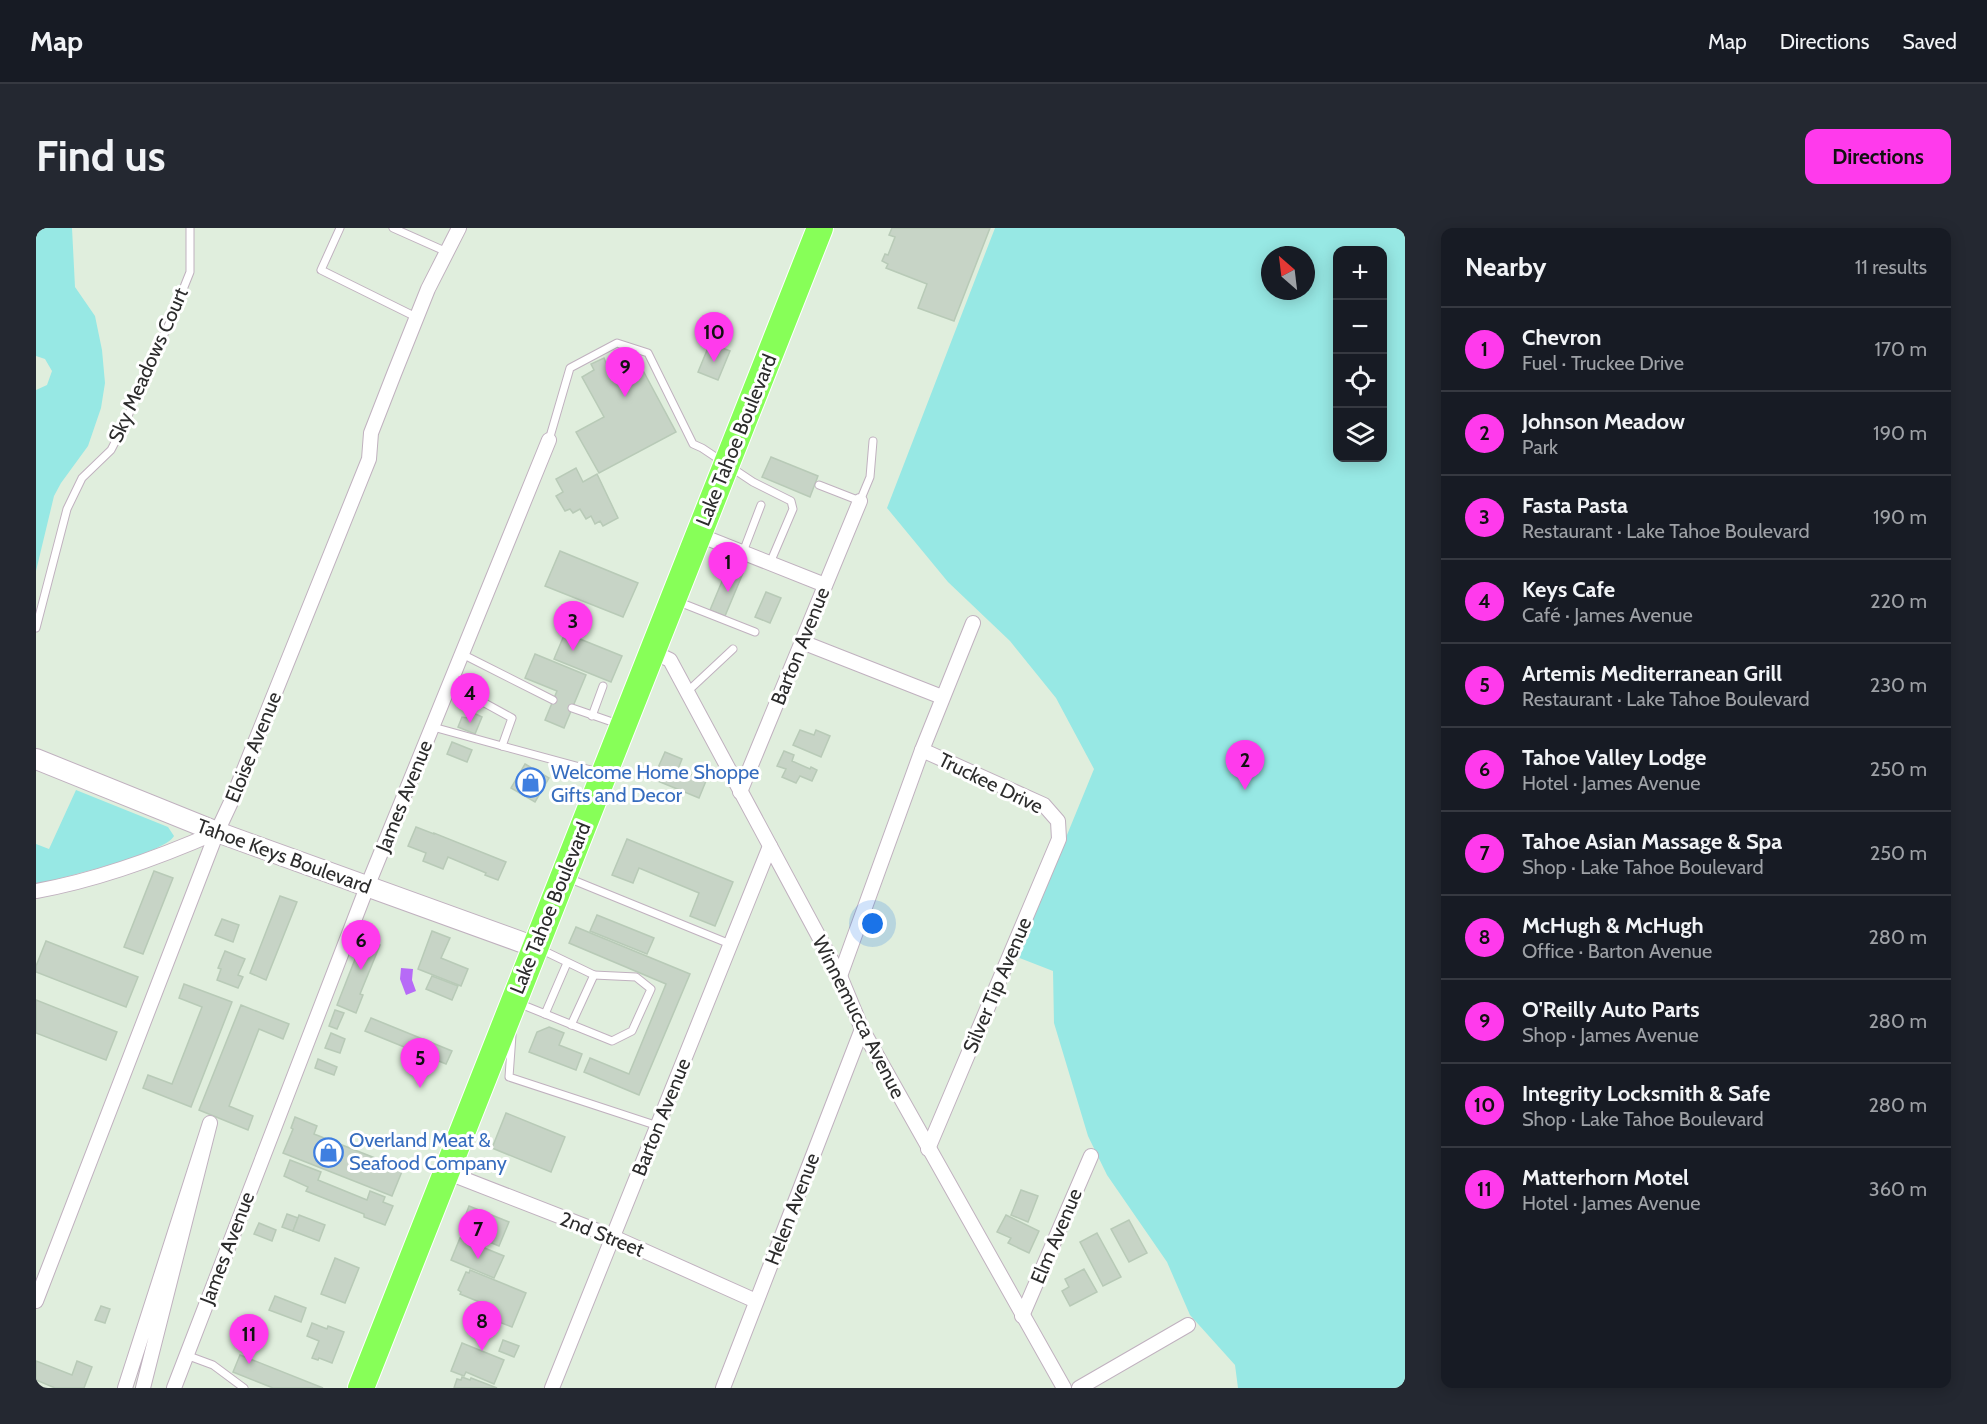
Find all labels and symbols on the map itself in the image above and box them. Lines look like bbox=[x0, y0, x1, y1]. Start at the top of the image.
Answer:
north arrow bbox=[1261, 246, 1315, 300]
street label: Sky Meadows Court bbox=[103, 284, 193, 446]
pin: 10 bbox=[694, 312, 734, 362]
pin: 9 bbox=[606, 348, 644, 397]
street label: Lake Tahoe Boulevard bbox=[691, 351, 781, 529]
pin: 1 bbox=[708, 542, 748, 592]
street label: Barton Avenue bbox=[766, 584, 834, 708]
pin: 3 bbox=[554, 602, 592, 651]
pin: 4 bbox=[450, 674, 490, 723]
street label: Eloise Avenue bbox=[220, 688, 286, 806]
street label: James Avenue bbox=[370, 737, 437, 856]
pin: 2 bbox=[1226, 740, 1264, 790]
street label: Truckee Drive bbox=[935, 747, 1047, 819]
place label: Welcome Home Shoppe Gifts and Decor bbox=[551, 760, 759, 807]
shop icon: Welcome Home Shoppe Gifts and Decor bbox=[514, 767, 546, 799]
street label: Tahoe Keys Boulevard bbox=[193, 813, 375, 899]
street label: Lake Tahoe Boulevard bbox=[505, 819, 595, 997]
your location bbox=[858, 909, 887, 938]
street label: Silver Tip Avenue bbox=[958, 914, 1036, 1056]
pin: 6 bbox=[342, 920, 380, 970]
street label: Winnemucca Avenue bbox=[808, 932, 910, 1102]
pin: 5 bbox=[400, 1038, 440, 1088]
street label: Barton Avenue bbox=[627, 1055, 695, 1179]
place label: Overland Meat & Seafood Company bbox=[349, 1128, 507, 1175]
shop icon: Overland Meat & Seafood Company bbox=[312, 1136, 344, 1168]
street label: Helen Avenue bbox=[760, 1150, 824, 1268]
street label: Elm Avenue bbox=[1025, 1185, 1087, 1287]
street label: James Avenue bbox=[194, 1188, 259, 1309]
street label: 2nd Street bbox=[556, 1206, 648, 1262]
pin: 7 bbox=[458, 1210, 498, 1259]
pin: 8 bbox=[462, 1302, 502, 1351]
pin: 11 bbox=[230, 1314, 268, 1364]

